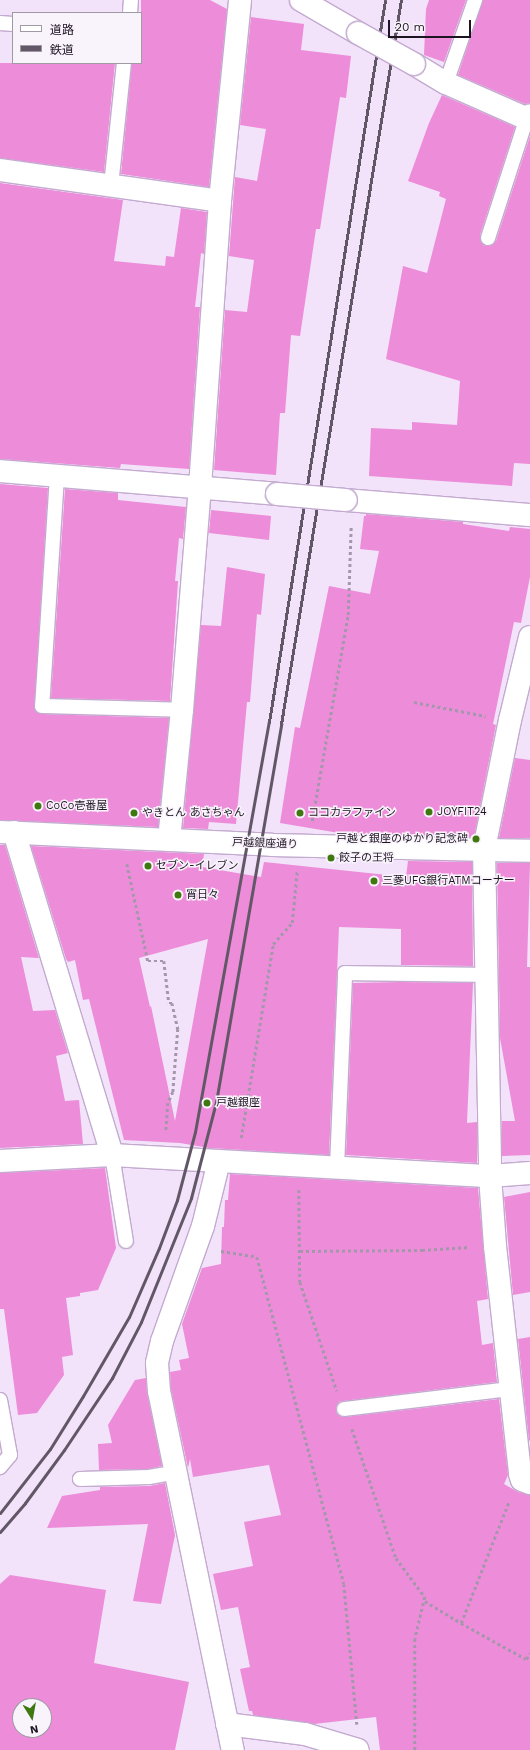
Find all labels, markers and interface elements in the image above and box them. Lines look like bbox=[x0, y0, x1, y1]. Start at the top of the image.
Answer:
legend bbox=[12, 12, 142, 64]
scale bar bbox=[390, 12, 473, 38]
text: 20 m bbox=[395, 20, 425, 34]
text: 道路 bbox=[50, 23, 74, 37]
text: 鉄道 bbox=[50, 43, 74, 57]
place label: CoCo壱番屋 bbox=[46, 799, 107, 813]
marker: CoCo壱番屋 bbox=[33, 801, 43, 811]
place label: JOYFIT24 bbox=[437, 805, 487, 819]
place label: やきとん あさちゃん bbox=[142, 806, 245, 820]
place label: ココカラファイン bbox=[308, 806, 396, 820]
marker: JOYFIT24 bbox=[424, 807, 434, 817]
marker: やきとん あさちゃん bbox=[129, 808, 139, 818]
marker: ココカラファイン bbox=[295, 808, 305, 818]
place label: 戸越と銀座のゆかり記念碑 bbox=[336, 832, 468, 846]
marker: 戸越と銀座のゆかり記念碑 bbox=[471, 834, 481, 844]
street label: 戸越銀座通り bbox=[232, 836, 298, 852]
place label: 餃子の王将 bbox=[339, 851, 394, 865]
marker: 餃子の王将 bbox=[326, 853, 336, 863]
place label: セブン-イレブン bbox=[156, 859, 239, 873]
marker: セブン-イレブン bbox=[143, 861, 153, 871]
place label: 三菱UFG銀行ATMコーナー bbox=[382, 874, 515, 888]
marker: 三菱UFG銀行ATMコーナー bbox=[369, 876, 379, 886]
place label: 宵日々 bbox=[186, 888, 219, 902]
marker: 宵日々 bbox=[173, 890, 183, 900]
place label: 戸越銀座 bbox=[216, 1096, 260, 1110]
marker: 戸越銀座 bbox=[201, 1097, 213, 1109]
north arrow bbox=[12, 1698, 52, 1738]
text: N bbox=[29, 1722, 39, 1736]

